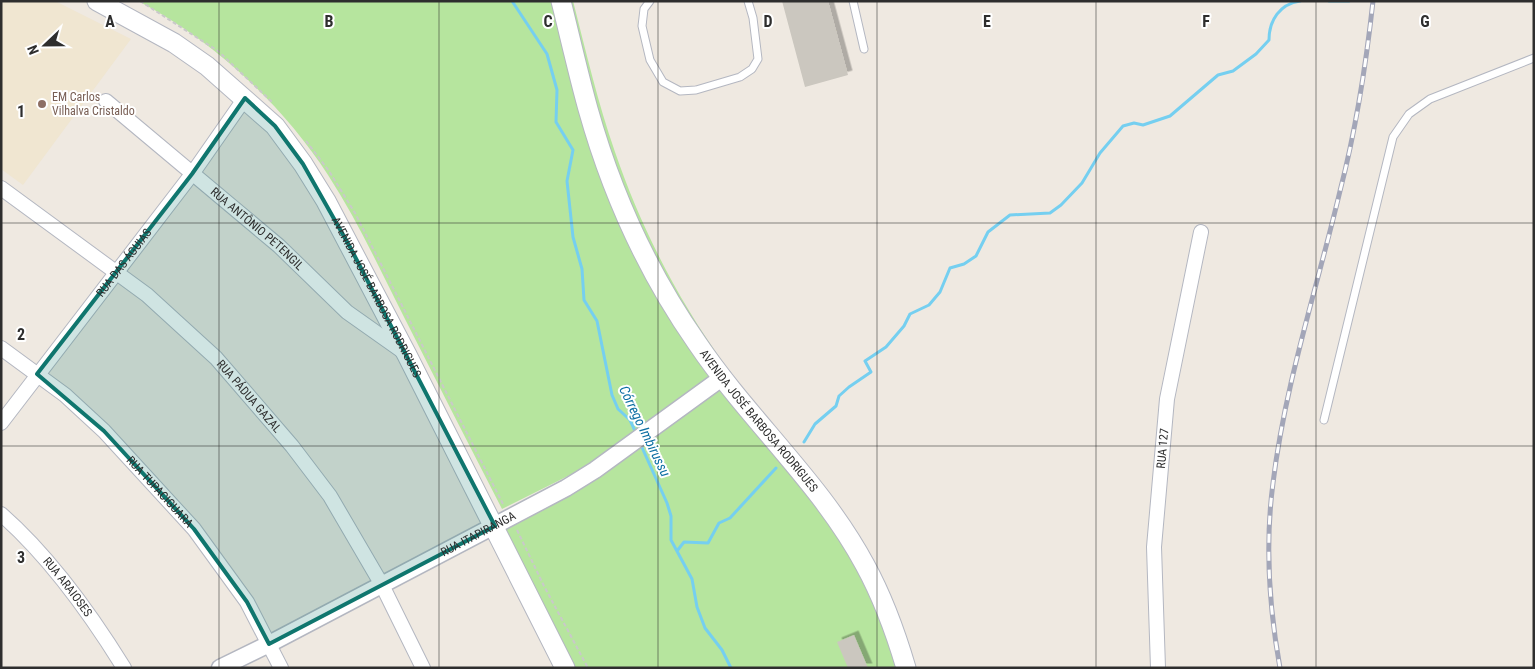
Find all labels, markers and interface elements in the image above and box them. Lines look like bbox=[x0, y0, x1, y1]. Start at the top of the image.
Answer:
text: A bbox=[105, 12, 115, 31]
text: B bbox=[325, 12, 334, 31]
text: C bbox=[543, 12, 553, 31]
text: D bbox=[763, 12, 773, 31]
text: E bbox=[983, 12, 991, 31]
text: F bbox=[1202, 12, 1210, 31]
text: G bbox=[1420, 12, 1430, 31]
north arrow bbox=[20, 20, 70, 70]
text: N bbox=[24, 43, 42, 57]
place label: EM Carlos Vilhalva Cristaldo bbox=[52, 90, 135, 118]
marker: EM Carlos Vilhalva Cristaldo bbox=[36, 98, 48, 110]
text: 1 bbox=[17, 102, 25, 121]
street label: RUA ANTÔNIO PETENGIL bbox=[208, 185, 307, 273]
street label: AVENIDA JOSÉ BARBOSA RODRIGUES bbox=[329, 214, 424, 380]
street label: RUA DAS ÁGUIAS bbox=[93, 226, 155, 300]
text: 2 bbox=[17, 325, 25, 344]
street label: AVENIDA JOSÉ BARBOSA RODRIGUES bbox=[697, 347, 821, 495]
street label: RUA PÁDUA GAZAL bbox=[214, 357, 284, 436]
water label: Córrego Imbirussu bbox=[616, 383, 674, 479]
street label: RUA 127 bbox=[1154, 428, 1171, 469]
street label: RUA TUPACIGUARA bbox=[124, 453, 196, 530]
street label: RUA ITAPIRANGA bbox=[438, 509, 518, 559]
text: 3 bbox=[17, 548, 25, 567]
street label: RUA ARAIOSES bbox=[40, 554, 95, 619]

